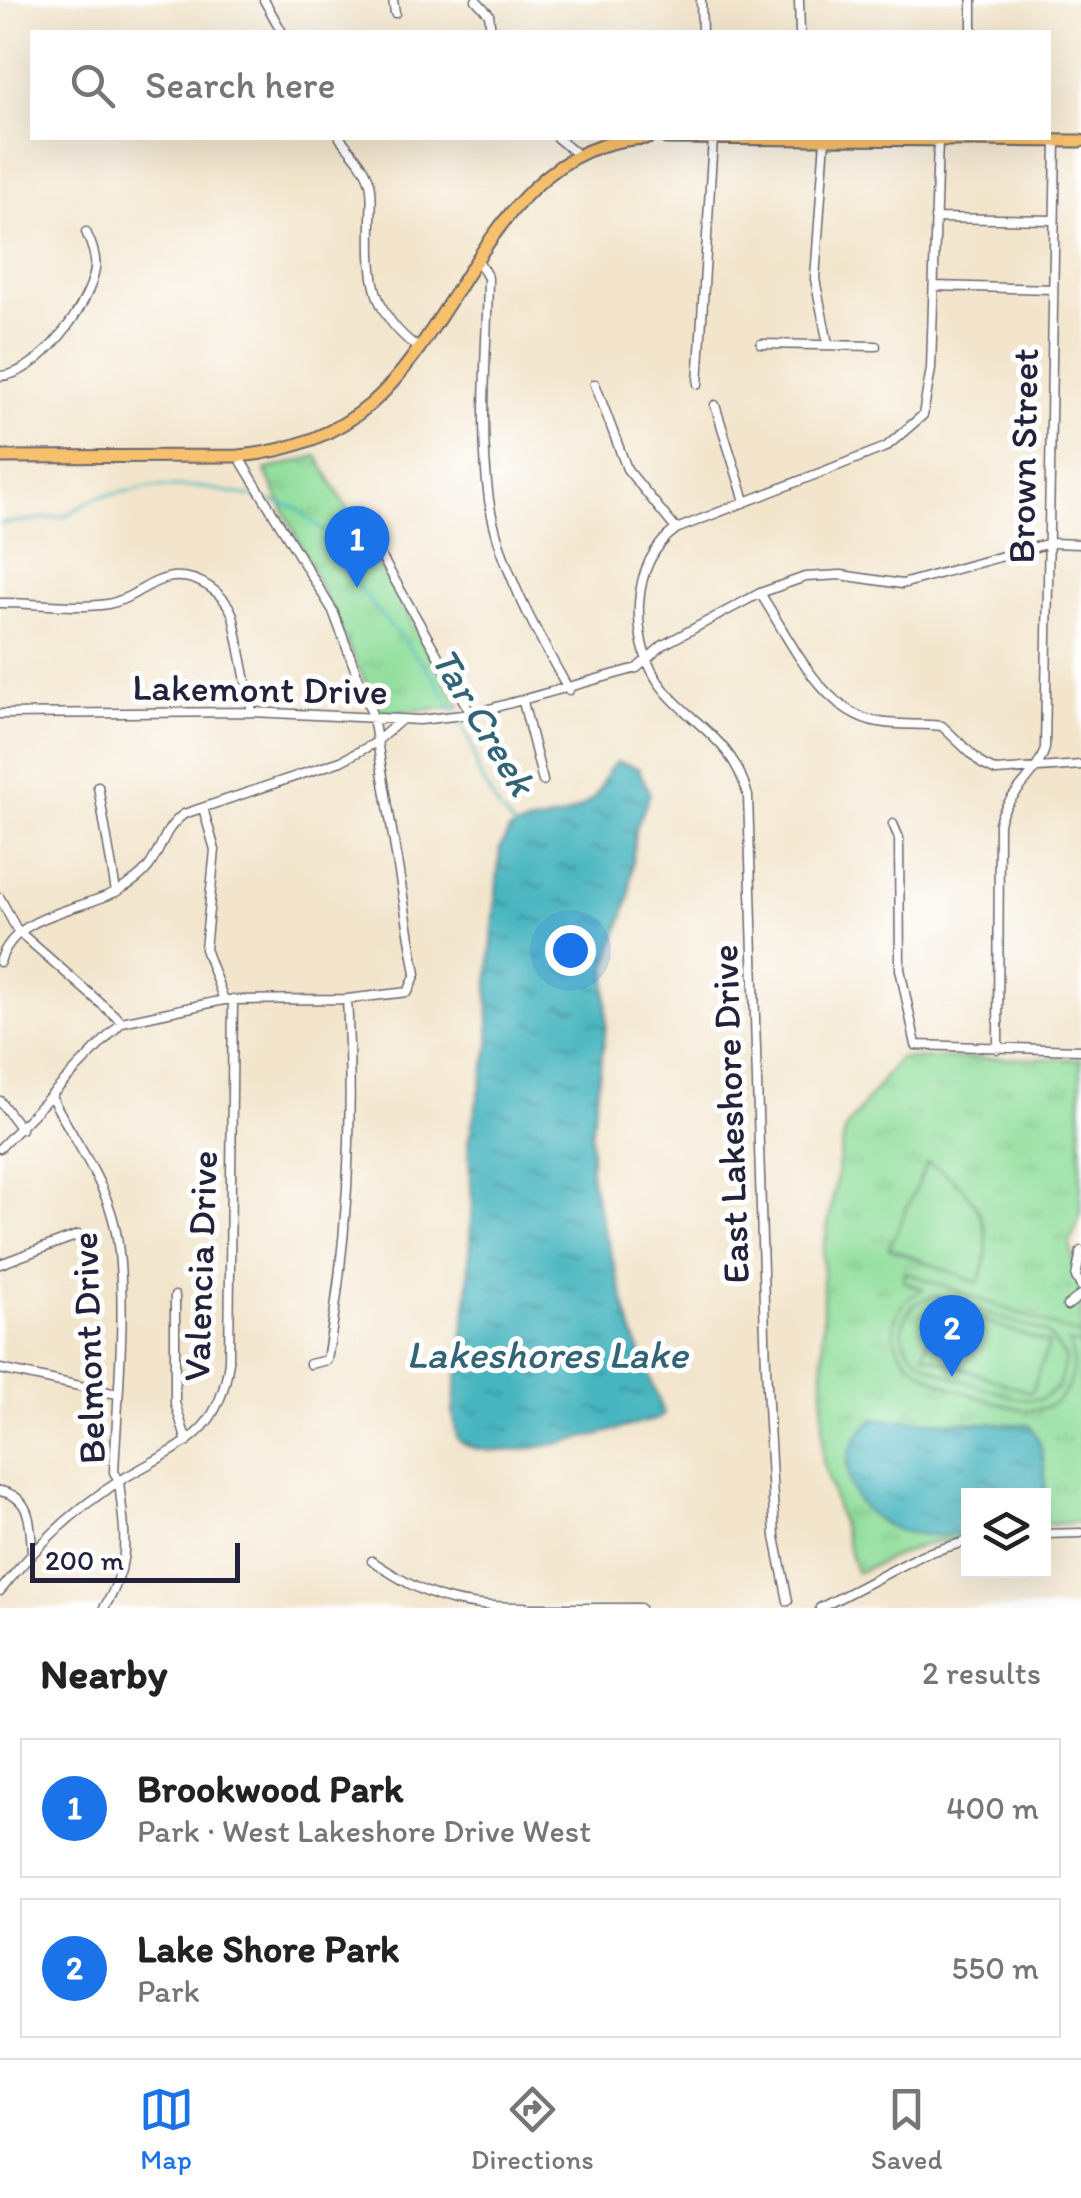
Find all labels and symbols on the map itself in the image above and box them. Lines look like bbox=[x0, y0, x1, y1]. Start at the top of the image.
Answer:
street label: Brown Street bbox=[998, 348, 1048, 564]
pin: 1 bbox=[324, 506, 390, 588]
water label: Tar Creek bbox=[421, 638, 548, 806]
street label: Lakemont Drive bbox=[132, 664, 388, 714]
your location bbox=[545, 925, 596, 976]
street label: East Lakeshore Drive bbox=[701, 944, 759, 1284]
street label: Valencia Drive bbox=[173, 1150, 227, 1382]
street label: Belmont Drive bbox=[61, 1231, 115, 1465]
pin: 2 bbox=[920, 1294, 984, 1377]
water label: Lakeshores Lake bbox=[406, 1330, 690, 1378]
scale bar bbox=[30, 1538, 240, 1582]

